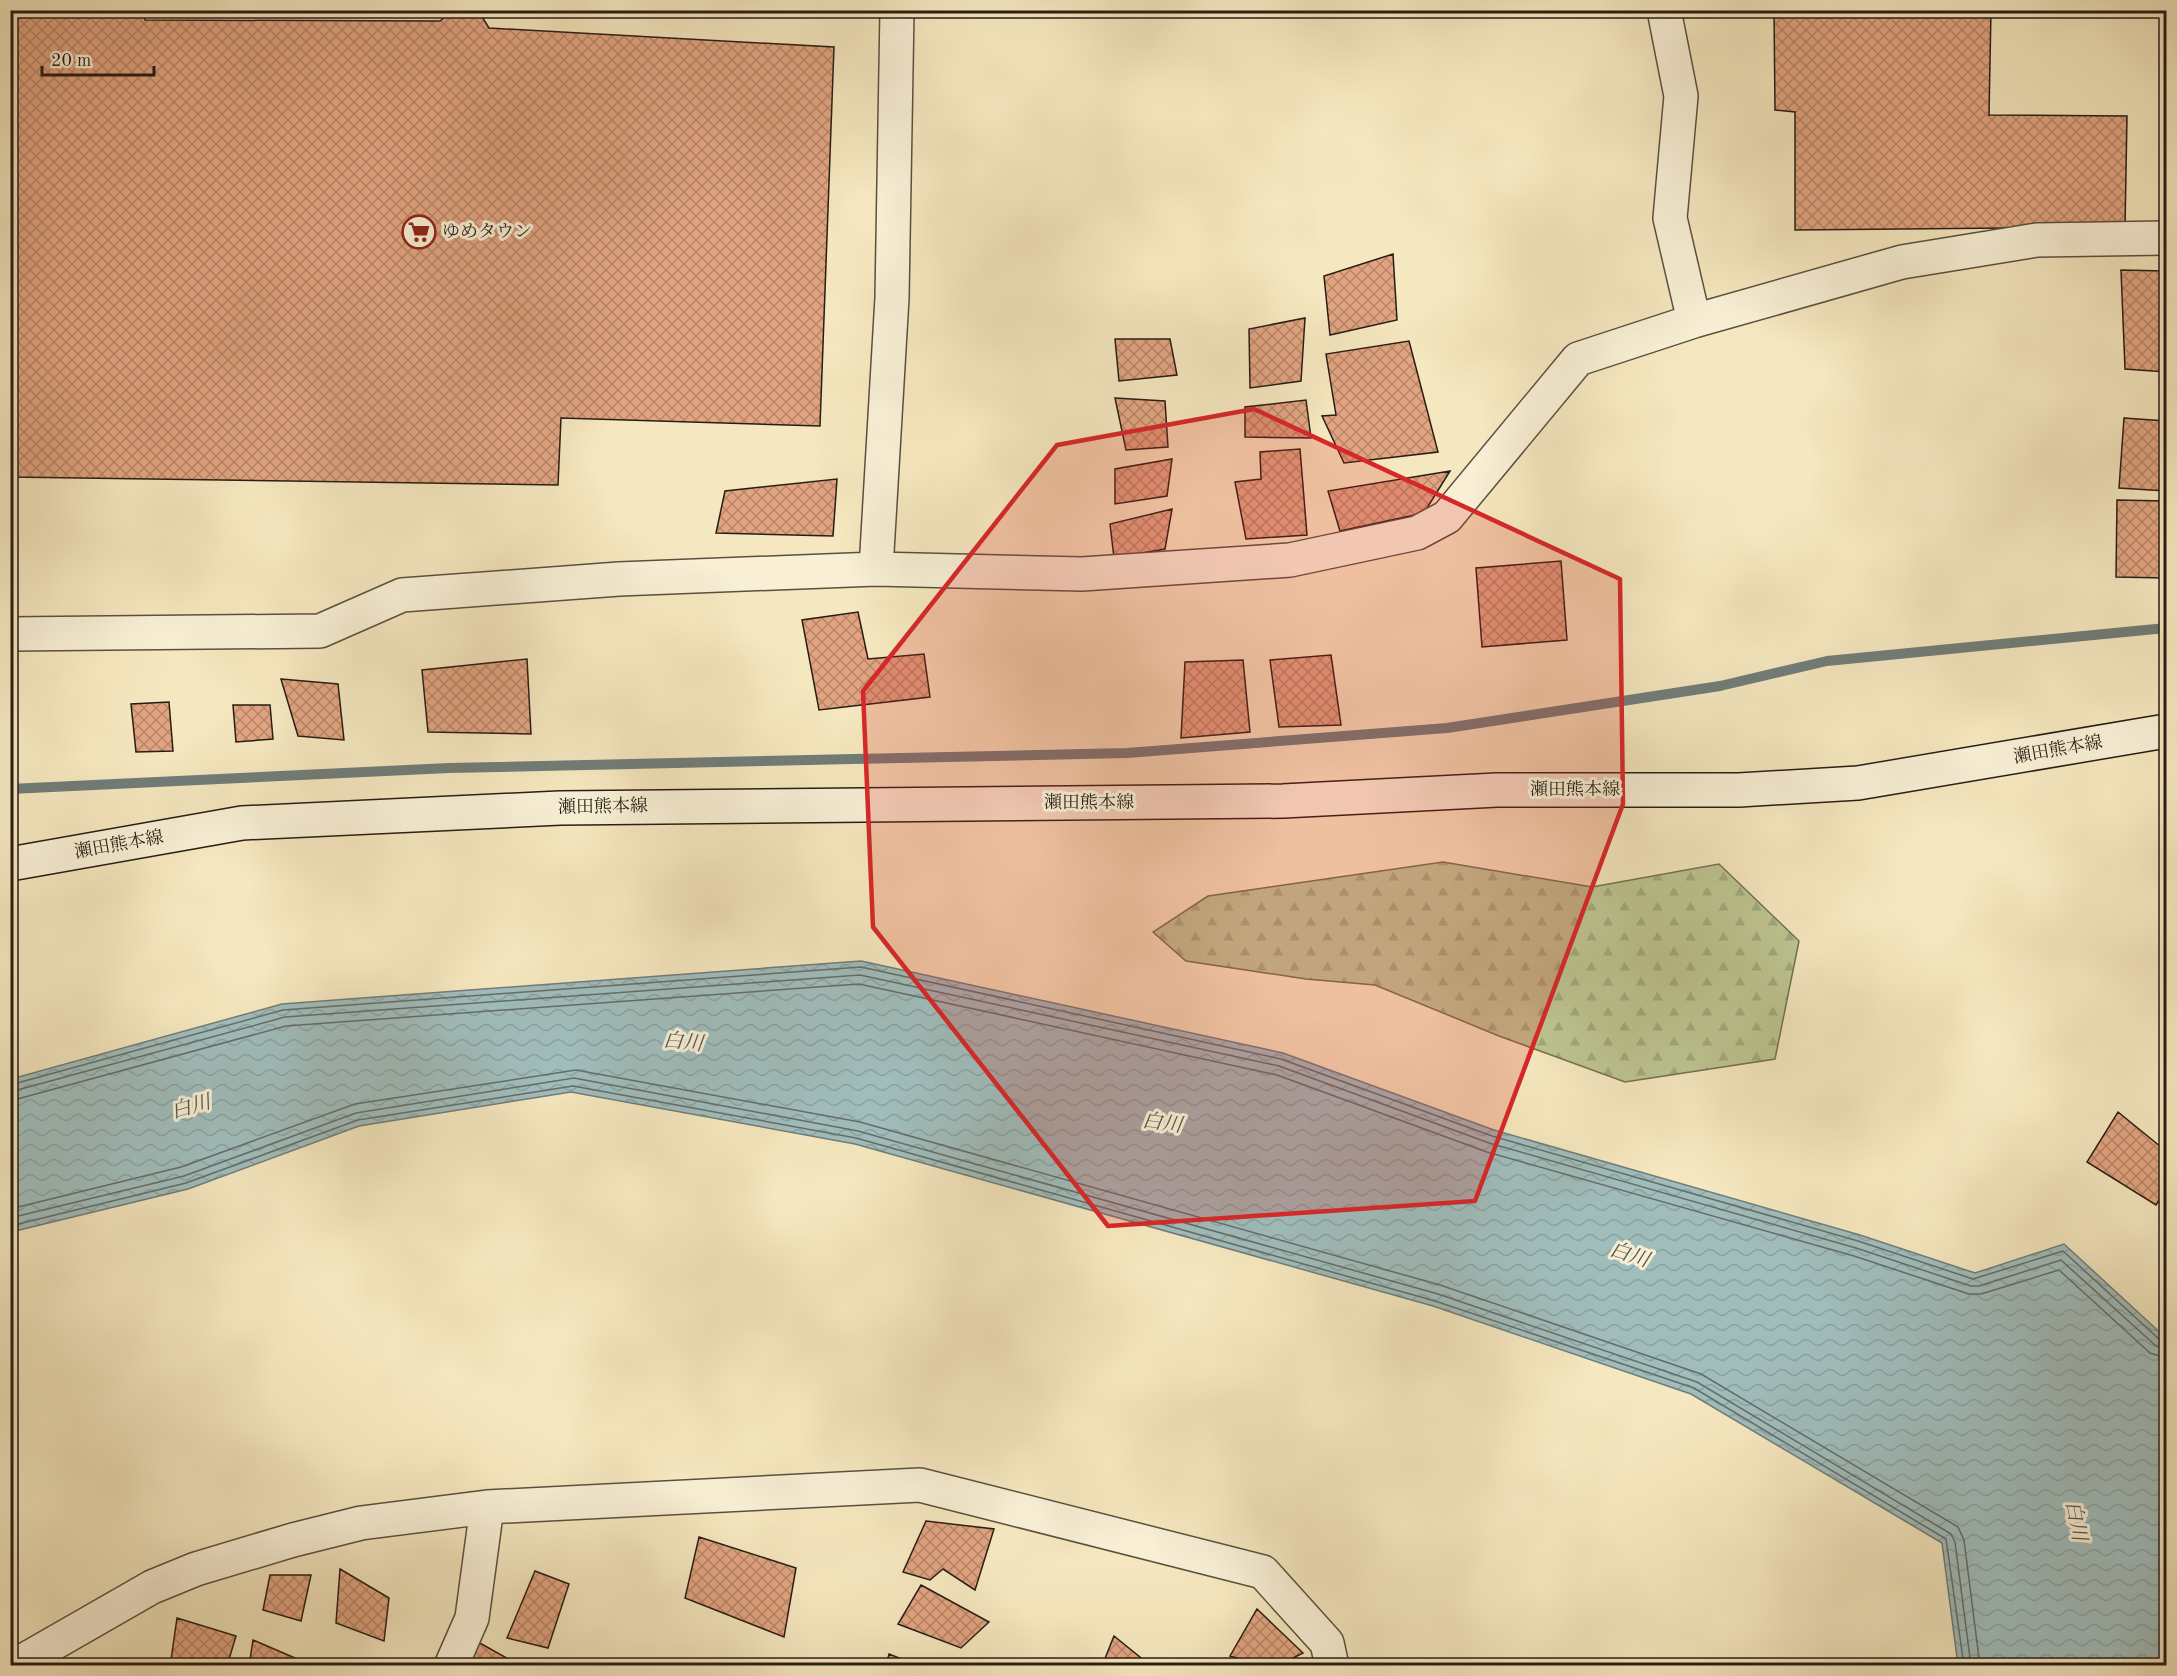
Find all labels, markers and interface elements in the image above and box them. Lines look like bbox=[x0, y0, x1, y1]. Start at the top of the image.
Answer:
scale bar bbox=[42, 39, 154, 77]
text: 20 m bbox=[51, 52, 91, 70]
supermarket icon: ゆめタウン bbox=[401, 214, 437, 250]
place label: ゆめタウン bbox=[442, 223, 532, 241]
street label: 瀬田熊本線 bbox=[2012, 731, 2104, 767]
street label: 瀬田熊本線 bbox=[1530, 779, 1620, 799]
street label: 瀬田熊本線 bbox=[1044, 792, 1134, 812]
street label: 瀬田熊本線 bbox=[558, 795, 648, 817]
street label: 瀬田熊本線 bbox=[73, 826, 165, 862]
water label: 白川 bbox=[662, 1029, 706, 1055]
water label: 白川 bbox=[168, 1090, 215, 1123]
water label: 白川 bbox=[1141, 1109, 1185, 1137]
water label: 白川 bbox=[1607, 1238, 1654, 1272]
water label: 白川 bbox=[2061, 1499, 2091, 1545]

